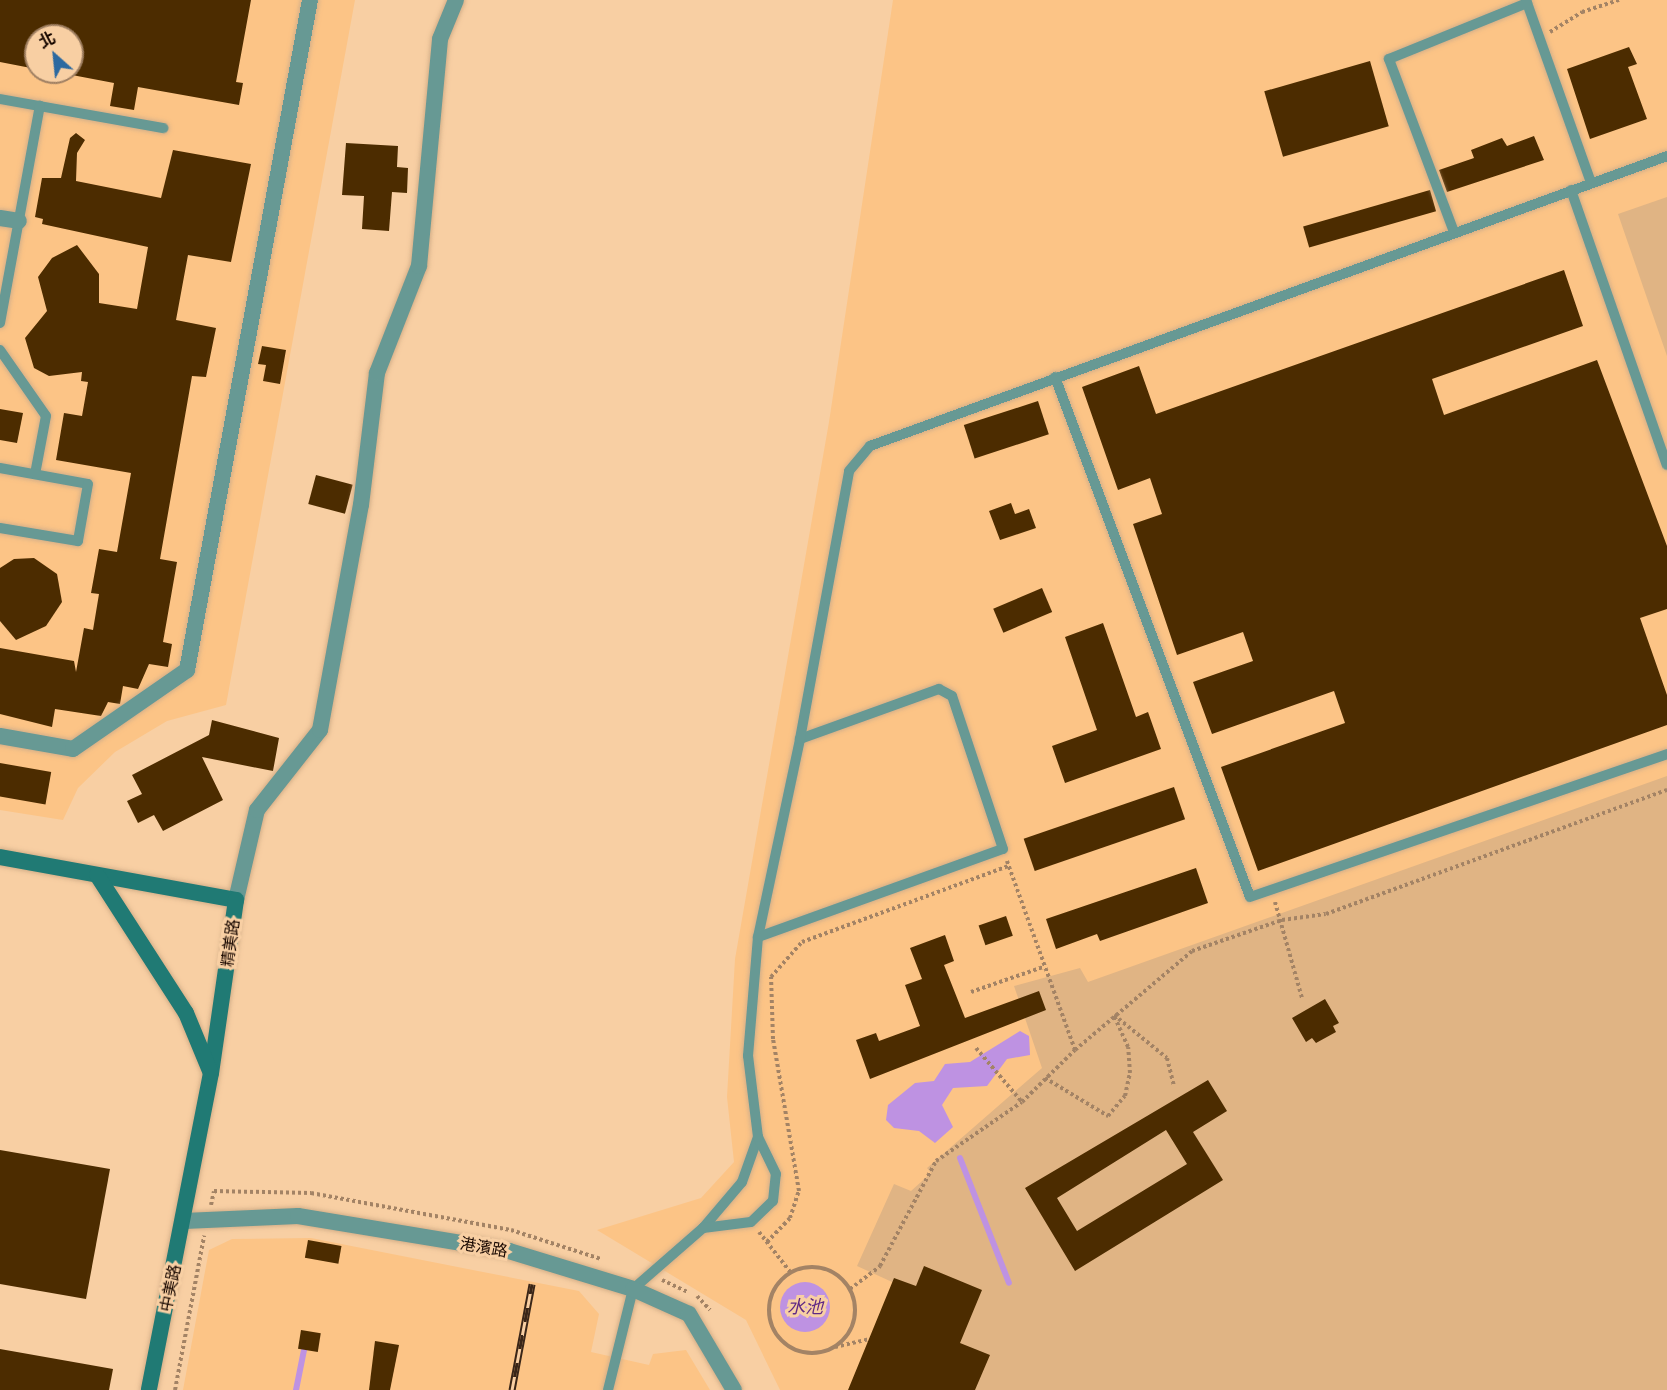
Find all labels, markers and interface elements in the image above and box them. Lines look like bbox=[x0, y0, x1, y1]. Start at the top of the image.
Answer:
north arrow bbox=[24, 24, 84, 84]
text: 北 bbox=[35, 27, 58, 52]
street label: 精美路 bbox=[217, 918, 243, 968]
street label: 港濱路 bbox=[459, 1233, 509, 1261]
street label: 中美路 bbox=[156, 1263, 184, 1313]
water label: 水池 bbox=[787, 1296, 823, 1318]

